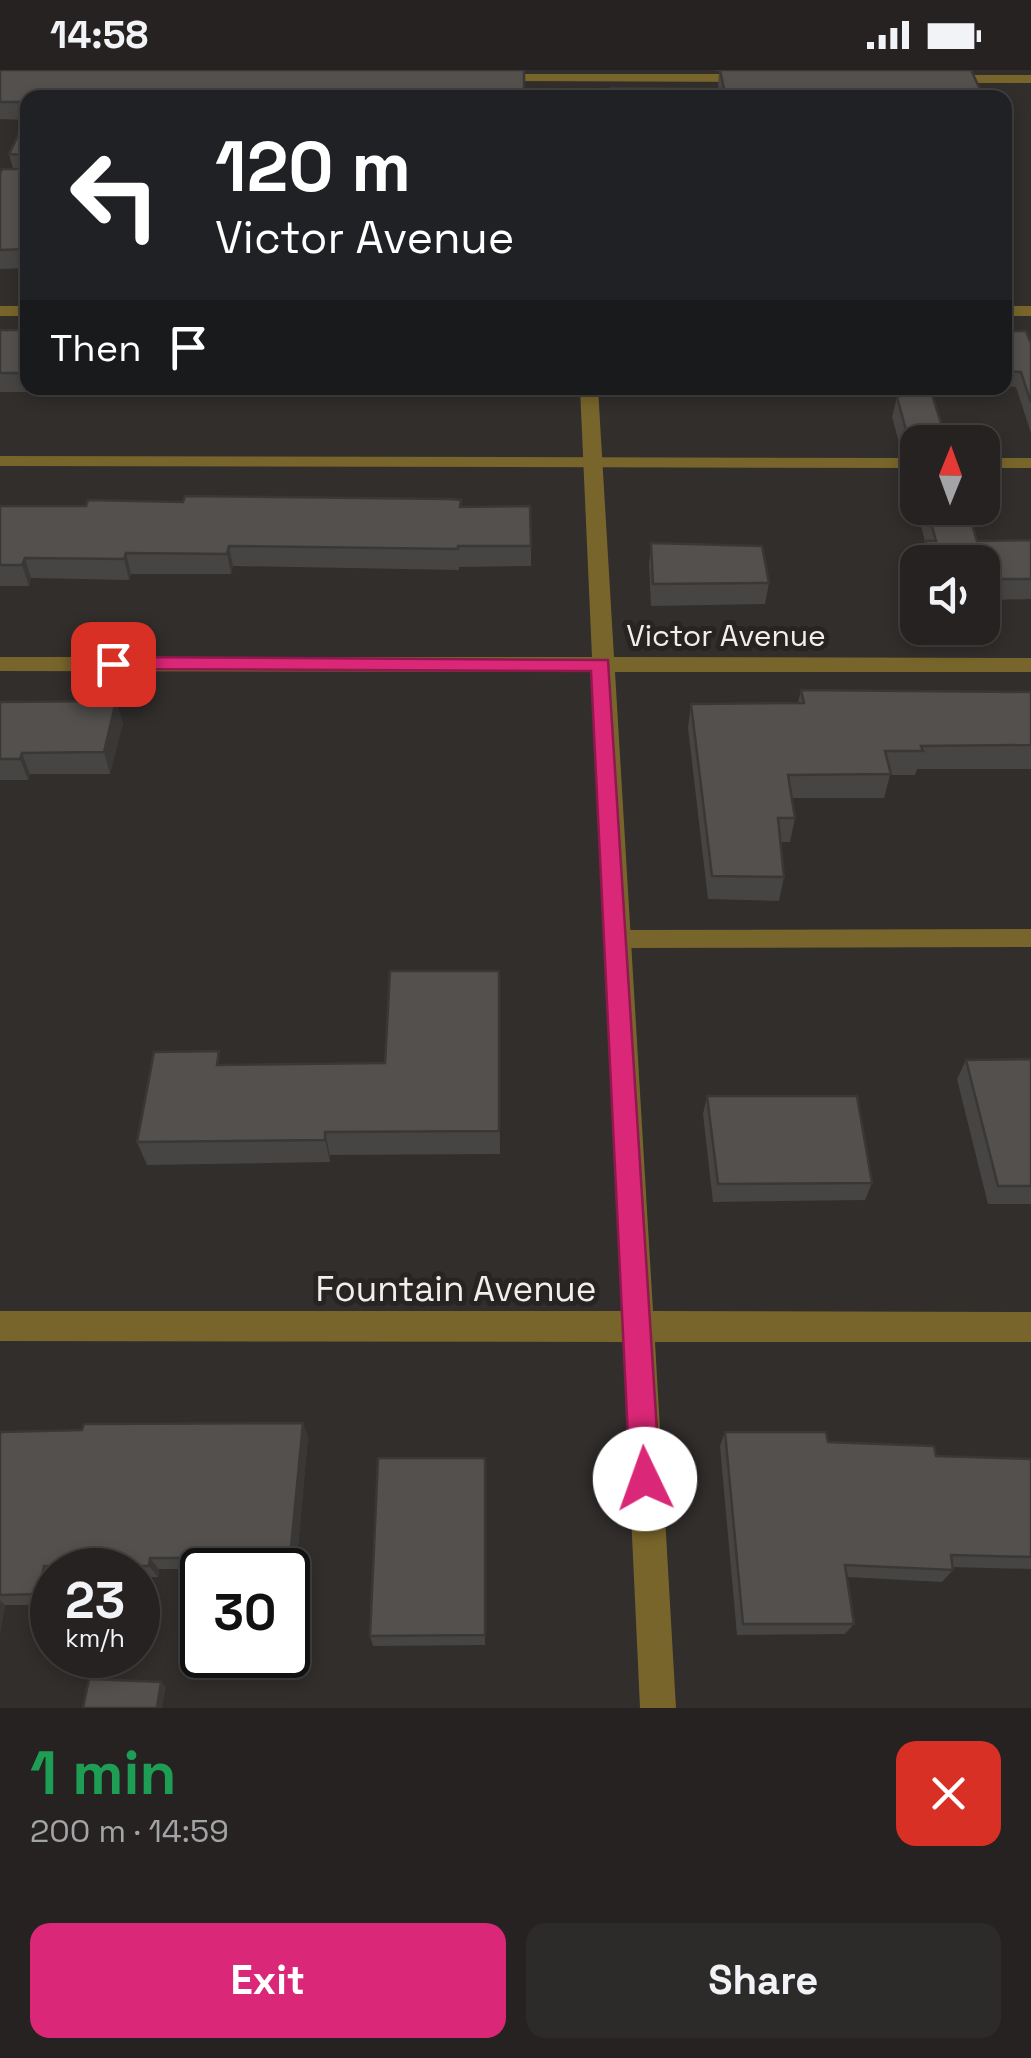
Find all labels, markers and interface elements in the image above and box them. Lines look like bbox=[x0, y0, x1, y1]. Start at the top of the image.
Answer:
text: 14:58 bbox=[50, 11, 148, 59]
text: 120 m bbox=[215, 122, 411, 211]
icon: left bbox=[50, 130, 180, 260]
text: Victor Avenue bbox=[215, 209, 514, 266]
icon: arrive bbox=[161, 320, 216, 375]
text: Then bbox=[50, 324, 141, 372]
north arrow bbox=[900, 425, 1000, 525]
map controls bbox=[900, 425, 1000, 645]
button: sound bbox=[900, 545, 1000, 645]
street label: Victor Avenue bbox=[626, 616, 826, 655]
pin bbox=[71, 622, 156, 707]
icon: arrive bbox=[86, 637, 141, 692]
street label: Fountain Avenue bbox=[316, 1267, 597, 1311]
position arrow bbox=[593, 1427, 697, 1531]
speed limit sign: 30 bbox=[180, 1548, 310, 1678]
text: 23 bbox=[65, 1569, 125, 1633]
text: km/h bbox=[65, 1622, 125, 1654]
text: 1 min bbox=[30, 1735, 177, 1812]
button: close bbox=[896, 1741, 1001, 1846]
text: 200 m · 14:59 bbox=[30, 1811, 229, 1851]
button: Exit bbox=[30, 1923, 506, 2038]
button: Share bbox=[526, 1923, 1001, 2038]

